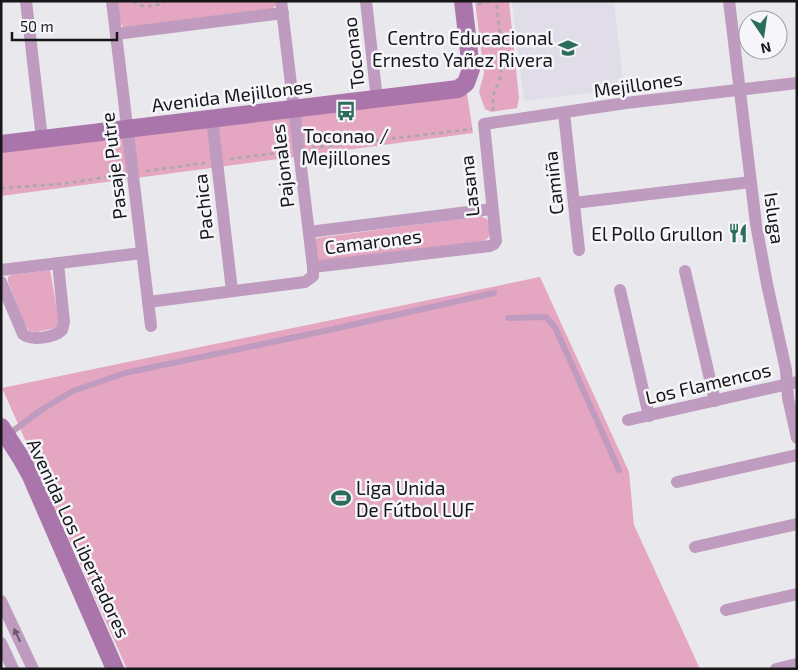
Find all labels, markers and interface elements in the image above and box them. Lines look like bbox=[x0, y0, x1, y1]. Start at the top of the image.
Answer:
scale bar bbox=[12, 10, 118, 42]
north arrow bbox=[738, 10, 788, 60]
street label: Toconao bbox=[337, 16, 369, 90]
text: 50 m bbox=[20, 17, 54, 35]
place label: Centro Educacional Ernesto Yañez Rivera bbox=[372, 26, 553, 71]
school or university icon: Centro Educacional Ernesto Yañez Rivera bbox=[557, 37, 579, 59]
text: N bbox=[759, 39, 773, 58]
street label: Mejillones bbox=[592, 66, 684, 102]
street label: Avenida Mejillones bbox=[150, 74, 314, 116]
bus stop icon: Toconao / Mejillones bbox=[335, 100, 357, 122]
street label: Pasaje Putre bbox=[95, 111, 131, 221]
street label: Pajonales bbox=[265, 123, 299, 209]
place label: Toconao / Mejillones bbox=[301, 124, 391, 169]
street label: Camiña bbox=[538, 150, 568, 216]
street label: Lasana bbox=[454, 154, 484, 218]
street label: Pachica bbox=[188, 173, 218, 241]
street label: Isluga bbox=[760, 191, 790, 245]
place label: El Pollo Grullon bbox=[591, 222, 723, 245]
restaurant icon: El Pollo Grullon bbox=[727, 222, 749, 244]
street label: Camarones bbox=[323, 224, 423, 258]
street label: Los Flamencos bbox=[643, 357, 773, 409]
street label: Avenida Los Libertadores bbox=[23, 435, 135, 641]
place label: Liga Unida De Fútbol LUF bbox=[356, 476, 474, 521]
sports icon: Liga Unida De Fútbol LUF bbox=[330, 487, 352, 509]
one-way arrow bbox=[13, 628, 21, 642]

